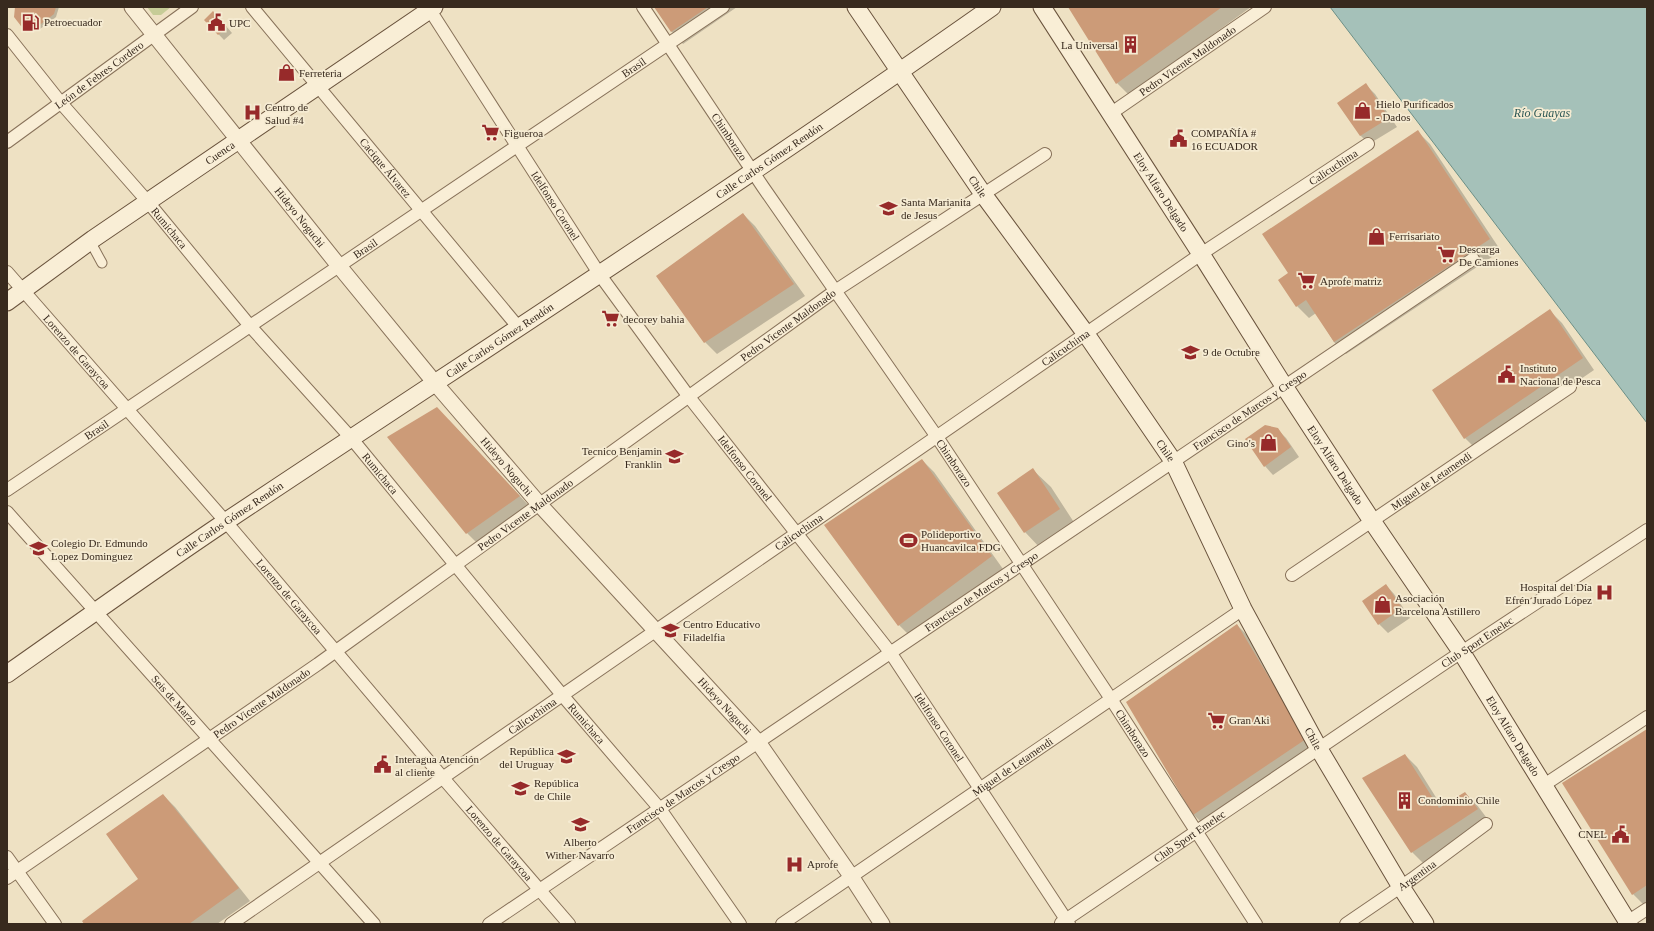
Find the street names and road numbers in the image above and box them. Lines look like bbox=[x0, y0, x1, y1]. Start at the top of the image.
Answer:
street label: Pedro Vicente Maldonado bbox=[1137, 23, 1238, 98]
street label: León de Febres Cordero bbox=[52, 38, 146, 111]
street label: Brasil bbox=[619, 55, 648, 80]
street label: Chimborazo bbox=[709, 111, 750, 163]
street label: Calle Carlos Gómez Rendón bbox=[713, 120, 825, 201]
street label: Cacique Álvarez bbox=[357, 136, 414, 200]
street label: Cuenca bbox=[203, 138, 237, 167]
street label: Calicuchima bbox=[1306, 147, 1360, 187]
street label: Eloy Alfaro Delgado bbox=[1131, 150, 1191, 234]
street label: Idelfonso Coronel bbox=[529, 169, 582, 242]
street label: Chile bbox=[966, 173, 990, 200]
street label: Hideyo Noguchi bbox=[272, 185, 327, 249]
street label: Rumichaca bbox=[149, 205, 190, 251]
street label: Brasil bbox=[351, 236, 379, 261]
street label: Pedro Vicente Maldonado bbox=[738, 286, 838, 363]
street label: Calle Carlos Gómez Rendón bbox=[443, 300, 556, 380]
street label: Lorenzo de Garaycoa bbox=[41, 312, 113, 391]
street label: Calicuchima bbox=[1039, 327, 1092, 368]
street label: Francisco de Marcos y Crespo bbox=[1191, 367, 1309, 452]
street label: Brasil bbox=[82, 417, 111, 442]
street label: Eloy Alfaro Delgado bbox=[1305, 423, 1366, 507]
street label: Idelfonso Coronel bbox=[716, 433, 774, 503]
street label: Hideyo Noguchi bbox=[478, 435, 535, 498]
street label: Chimborazo bbox=[934, 437, 975, 489]
street label: Chile bbox=[1154, 437, 1178, 464]
street label: Miguel de Letamendi bbox=[1389, 449, 1474, 512]
street label: Rumichaca bbox=[360, 451, 401, 496]
street label: Pedro Vicente Maldonado bbox=[475, 476, 576, 553]
street label: Calle Carlos Gómez Rendón bbox=[174, 479, 286, 559]
street label: Calicuchima bbox=[772, 511, 825, 553]
street label: Francisco de Marcos y Crespo bbox=[922, 549, 1040, 634]
street label: Lorenzo de Garaycoa bbox=[254, 556, 324, 637]
street label: Club Sport Emelec bbox=[1439, 614, 1515, 670]
street label: Pedro Vicente Maldonado bbox=[211, 665, 313, 740]
street label: Seis de Marzo bbox=[149, 673, 200, 728]
street label: Hideyo Noguchi bbox=[696, 675, 754, 737]
street label: Idelfonso Coronel bbox=[912, 690, 966, 764]
street label: Eloy Alfaro Delgado bbox=[1484, 694, 1543, 779]
street label: Calicuchima bbox=[506, 695, 559, 737]
street label: Rumichaca bbox=[566, 701, 607, 746]
street label: Chimborazo bbox=[1113, 707, 1153, 760]
street label: Chile bbox=[1302, 725, 1324, 752]
street label: Miguel de Letamendi bbox=[970, 735, 1055, 798]
street label: Francisco de Marcos y Crespo bbox=[624, 750, 742, 835]
street label: Lorenzo de Garaycoa bbox=[464, 803, 535, 883]
street label: Club Sport Emelec bbox=[1151, 808, 1227, 865]
street label: Argentina bbox=[1396, 857, 1438, 893]

